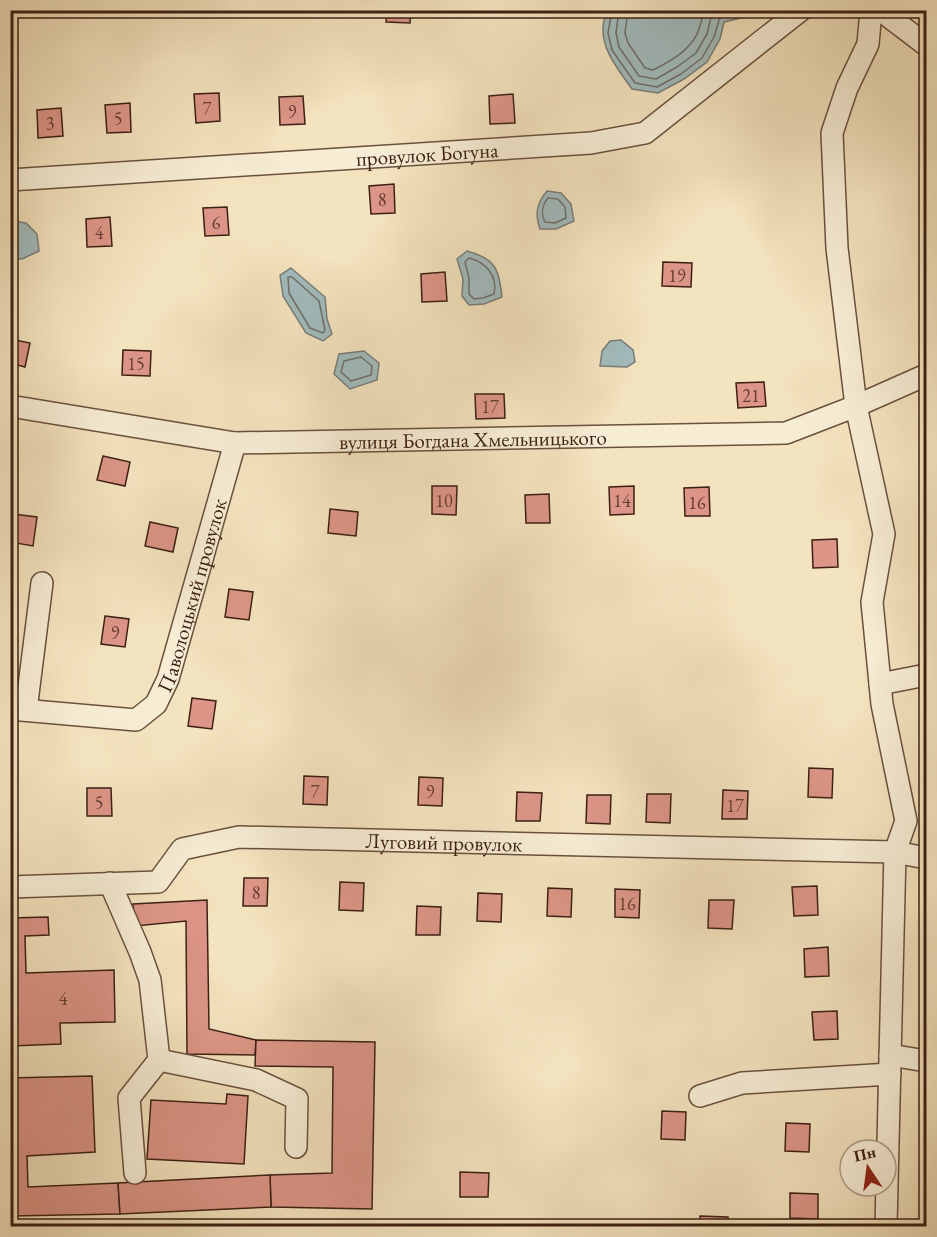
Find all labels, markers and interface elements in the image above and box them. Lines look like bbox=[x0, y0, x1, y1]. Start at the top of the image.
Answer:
house number: 7 bbox=[203, 97, 212, 120]
house number: 9 bbox=[288, 100, 297, 123]
house number: 5 bbox=[114, 107, 122, 130]
house number: 3 bbox=[46, 112, 54, 135]
street label: провулок Богуна bbox=[355, 135, 500, 171]
house number: 8 bbox=[378, 188, 386, 211]
house number: 6 bbox=[212, 211, 221, 234]
house number: 4 bbox=[95, 221, 104, 244]
house number: 19 bbox=[668, 264, 686, 287]
house number: 15 bbox=[127, 352, 145, 375]
house number: 21 bbox=[742, 384, 760, 407]
house number: 17 bbox=[481, 395, 499, 418]
street label: вулиця Богдана Хмельницького bbox=[339, 423, 607, 455]
house number: 10 bbox=[435, 489, 453, 512]
house number: 14 bbox=[613, 489, 631, 512]
house number: 16 bbox=[688, 491, 706, 514]
street label: Паволоцький провулок bbox=[150, 495, 232, 697]
house number: 9 bbox=[111, 621, 120, 644]
house number: 7 bbox=[311, 780, 320, 803]
house number: 9 bbox=[426, 780, 435, 803]
house number: 5 bbox=[95, 791, 103, 814]
house number: 17 bbox=[726, 794, 744, 817]
street label: Луговий провулок bbox=[365, 826, 523, 857]
house number: 8 bbox=[252, 881, 260, 904]
house number: 16 bbox=[618, 892, 636, 915]
house number: 4 bbox=[59, 987, 68, 1010]
north arrow bbox=[838, 1138, 898, 1198]
text: Пн bbox=[852, 1141, 878, 1167]

